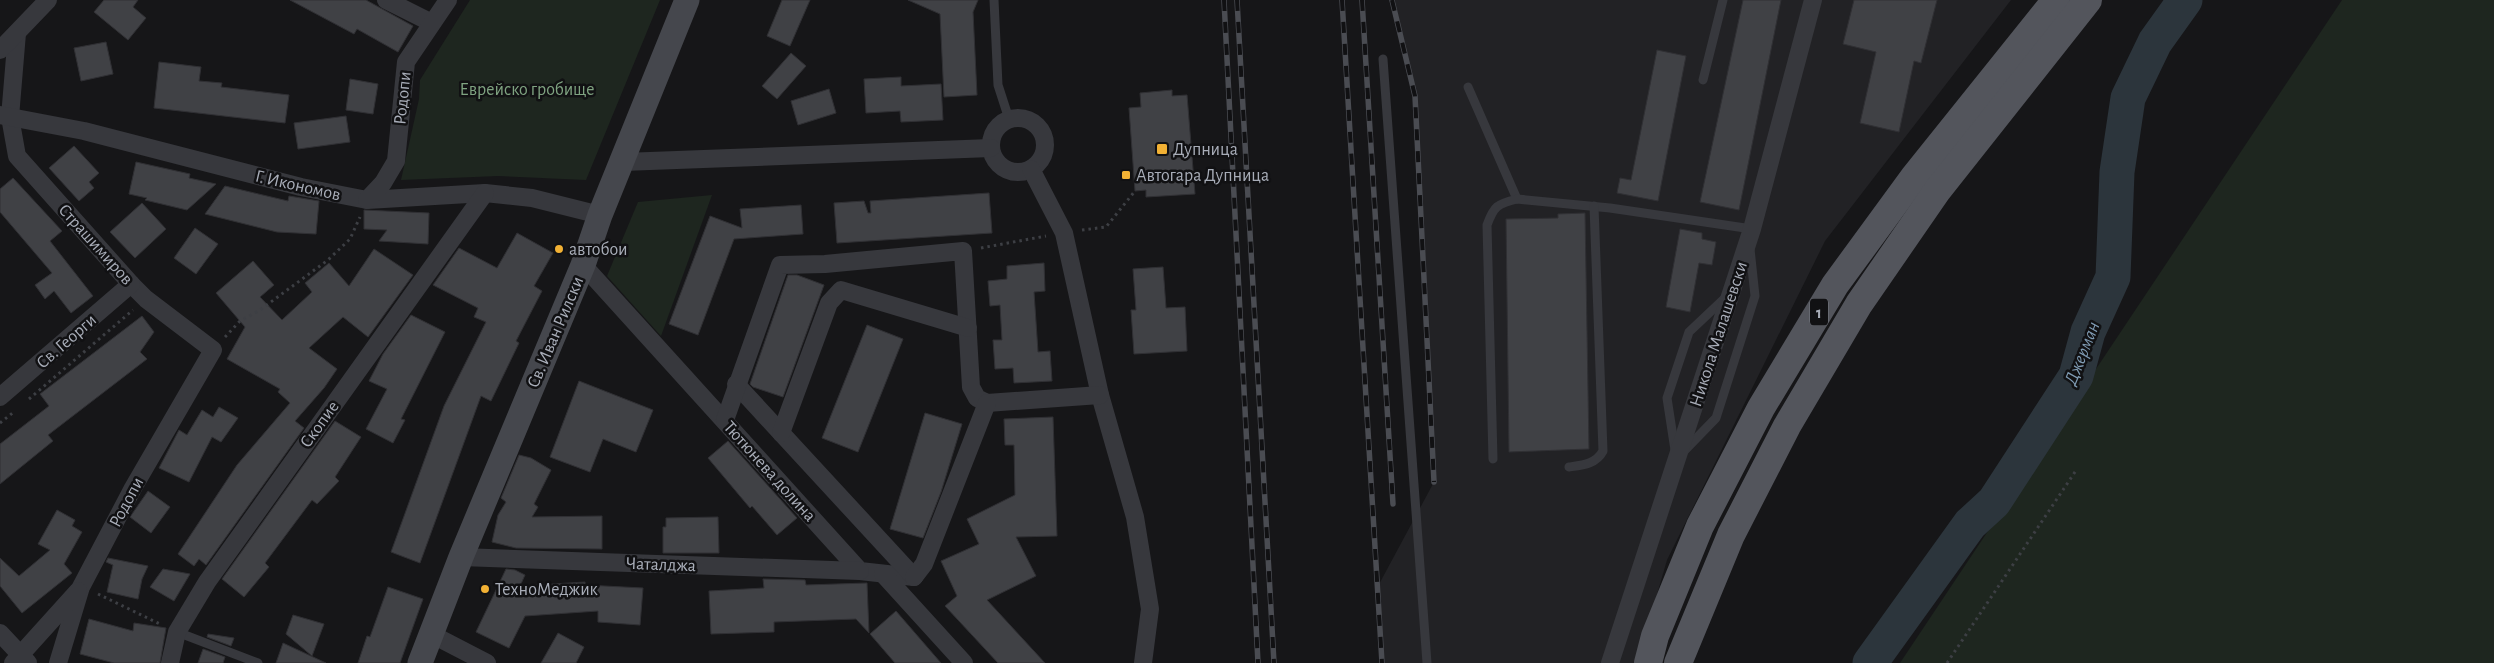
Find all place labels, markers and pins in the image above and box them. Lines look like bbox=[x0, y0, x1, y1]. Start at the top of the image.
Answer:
place label: Дупница bbox=[1173, 141, 1238, 159]
marker: Дупница bbox=[1155, 142, 1169, 156]
place label: Автогара Дупница bbox=[1136, 167, 1269, 185]
marker: Автогара Дупница bbox=[1120, 169, 1132, 181]
place label: автобои bbox=[569, 240, 627, 259]
marker: автобои bbox=[553, 243, 565, 255]
place label: ТехноМеджик bbox=[495, 581, 599, 599]
marker: ТехноМеджик bbox=[479, 583, 491, 595]

